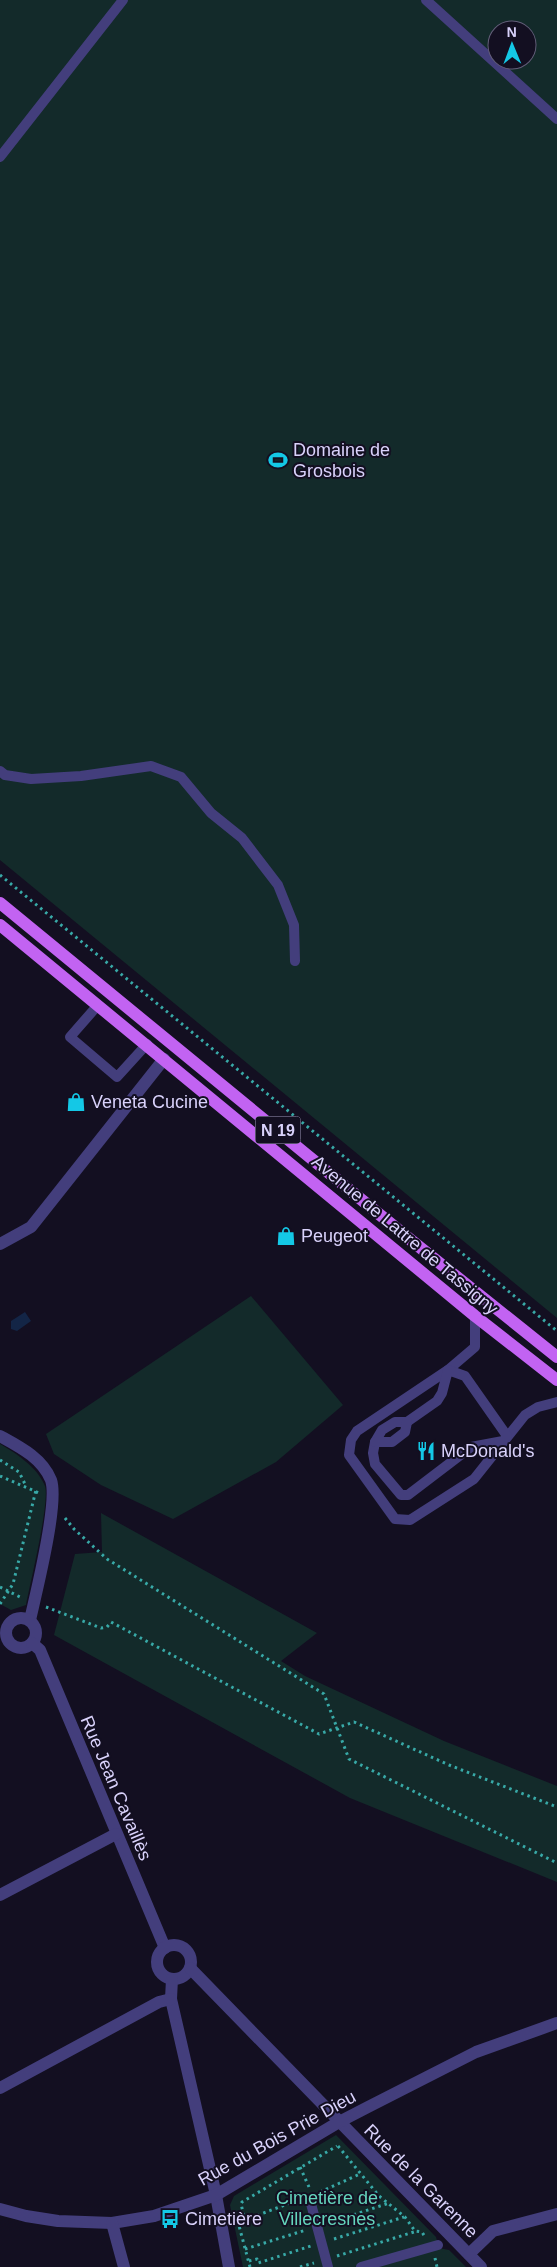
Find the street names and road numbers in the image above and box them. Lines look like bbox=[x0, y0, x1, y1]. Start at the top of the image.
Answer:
road number: N 19 bbox=[256, 1116, 300, 1144]
street label: Avenue de Lattre de Tassigny bbox=[308, 1151, 502, 1319]
street label: Rue Jean Cavaillès bbox=[76, 1713, 156, 1863]
street label: Rue du Bois Prie Dieu bbox=[195, 2086, 359, 2190]
street label: Rue de la Garenne bbox=[360, 2120, 482, 2242]

